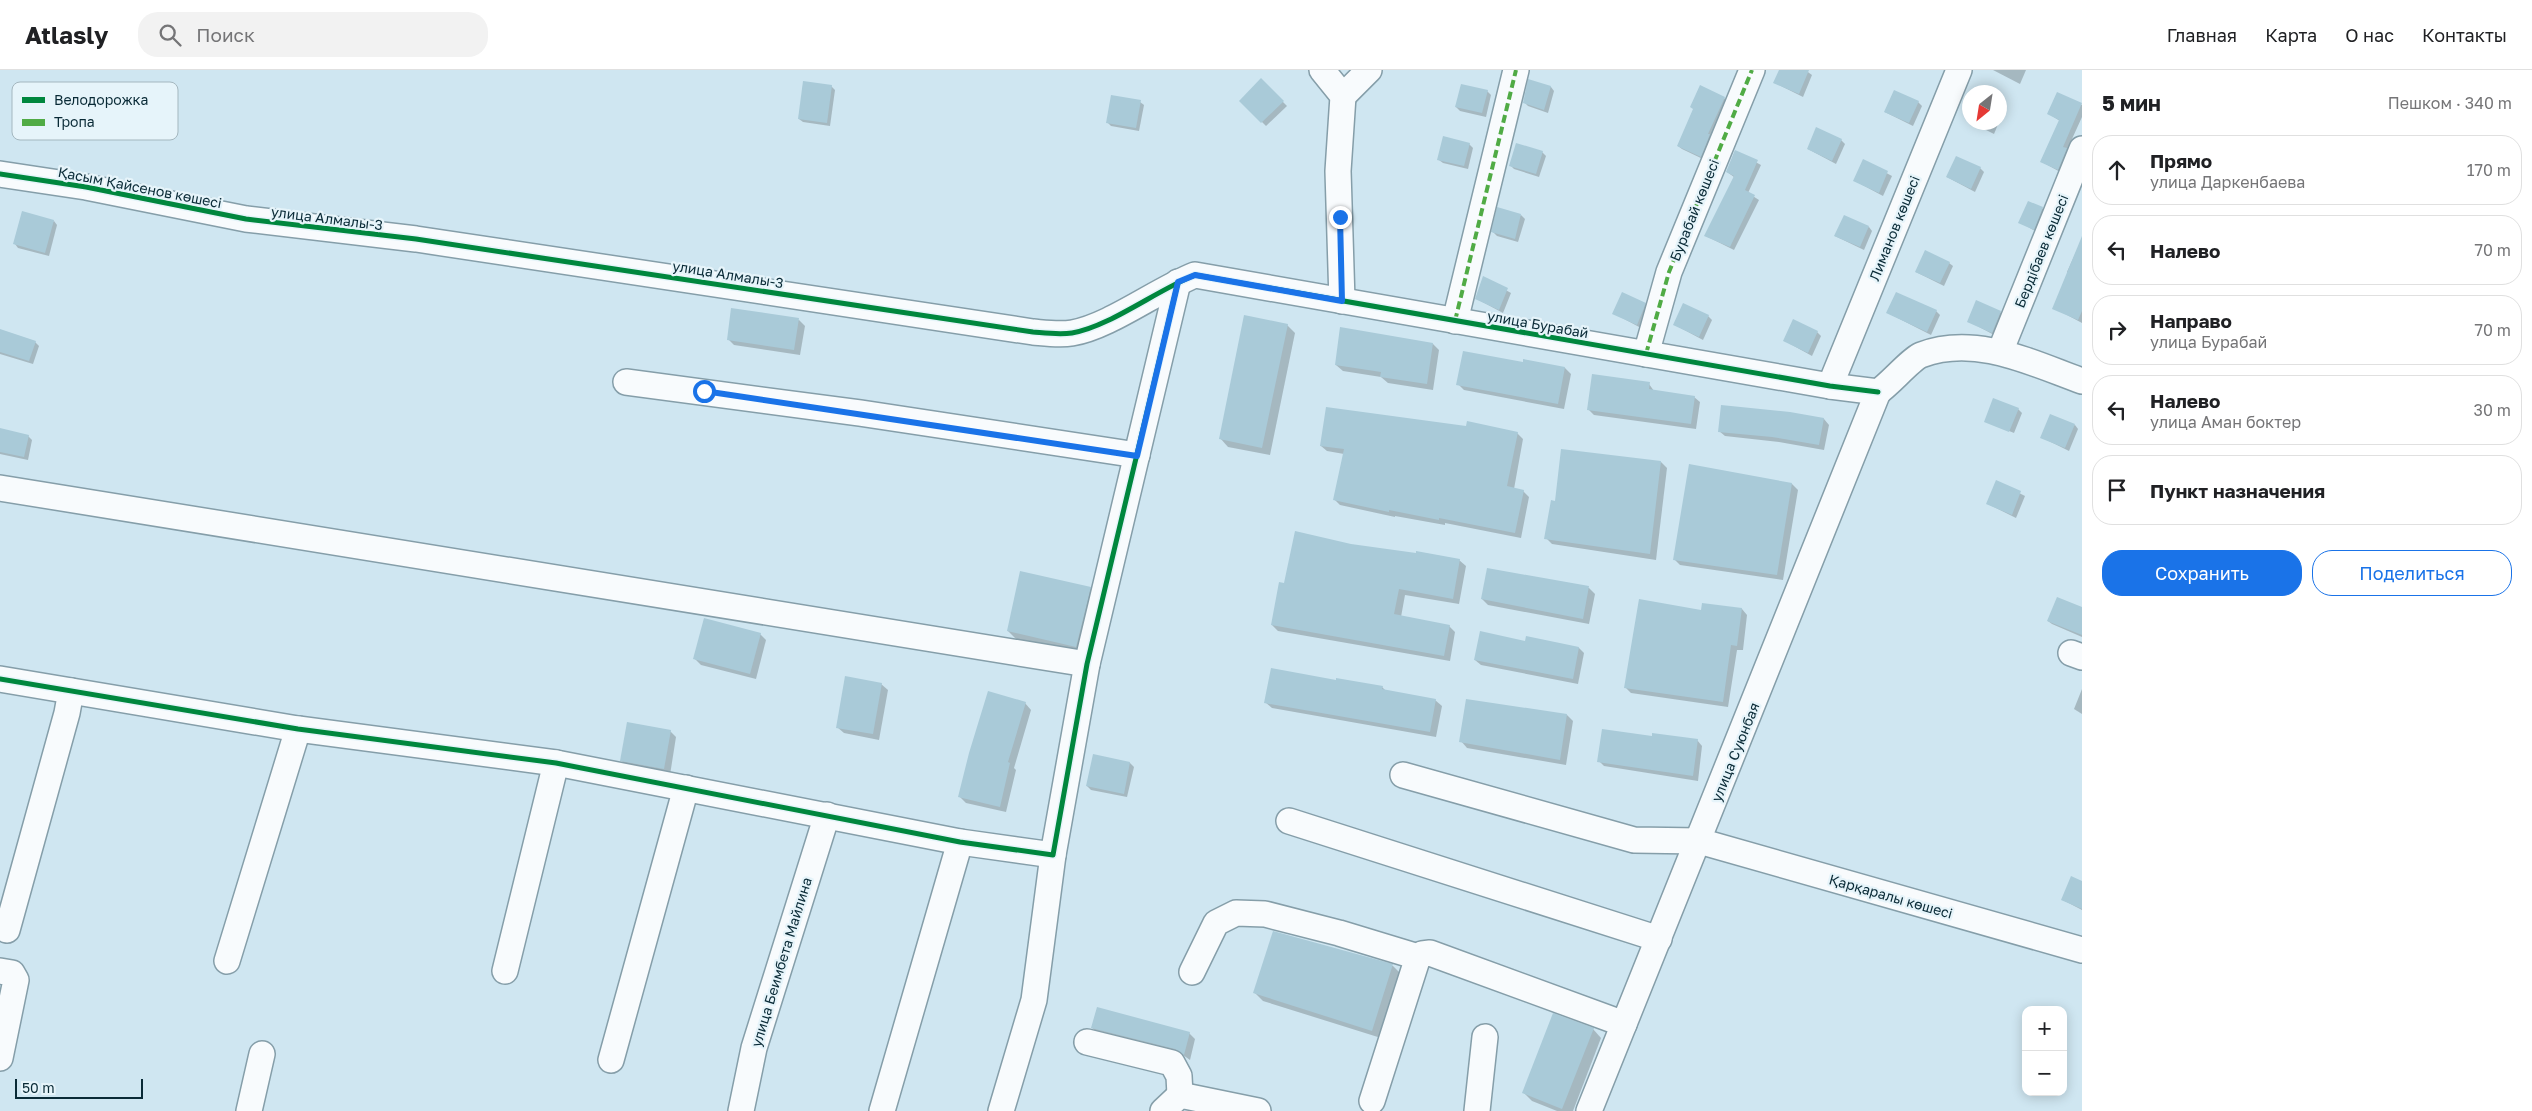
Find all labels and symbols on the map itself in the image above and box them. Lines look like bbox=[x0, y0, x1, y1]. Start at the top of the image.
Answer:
legend bbox=[12, 82, 178, 140]
north arrow bbox=[1962, 85, 2007, 130]
text: Велодорожка bbox=[54, 91, 148, 108]
text: Тропа bbox=[54, 113, 95, 130]
street label: Бурабай көшесі bbox=[1666, 156, 1722, 264]
street label: Қасым Қайсенов көшесі bbox=[57, 163, 223, 211]
street label: Лиманов көшесі bbox=[1865, 173, 1923, 283]
street label: Бердібаев көшесі bbox=[2010, 192, 2072, 310]
street label: улица Алмалы-3 bbox=[270, 203, 384, 233]
route end bbox=[1329, 206, 1352, 229]
street label: улица Алмалы-3 bbox=[671, 257, 785, 291]
street label: улица Бурабай bbox=[1486, 307, 1590, 341]
route start bbox=[693, 380, 716, 403]
street label: улица Суюнбая bbox=[1707, 700, 1763, 804]
street label: Қарқаралы көшесі bbox=[1827, 870, 1955, 922]
street label: улица Беимбета Майлина bbox=[747, 875, 815, 1049]
scale bar bbox=[15, 1076, 142, 1099]

